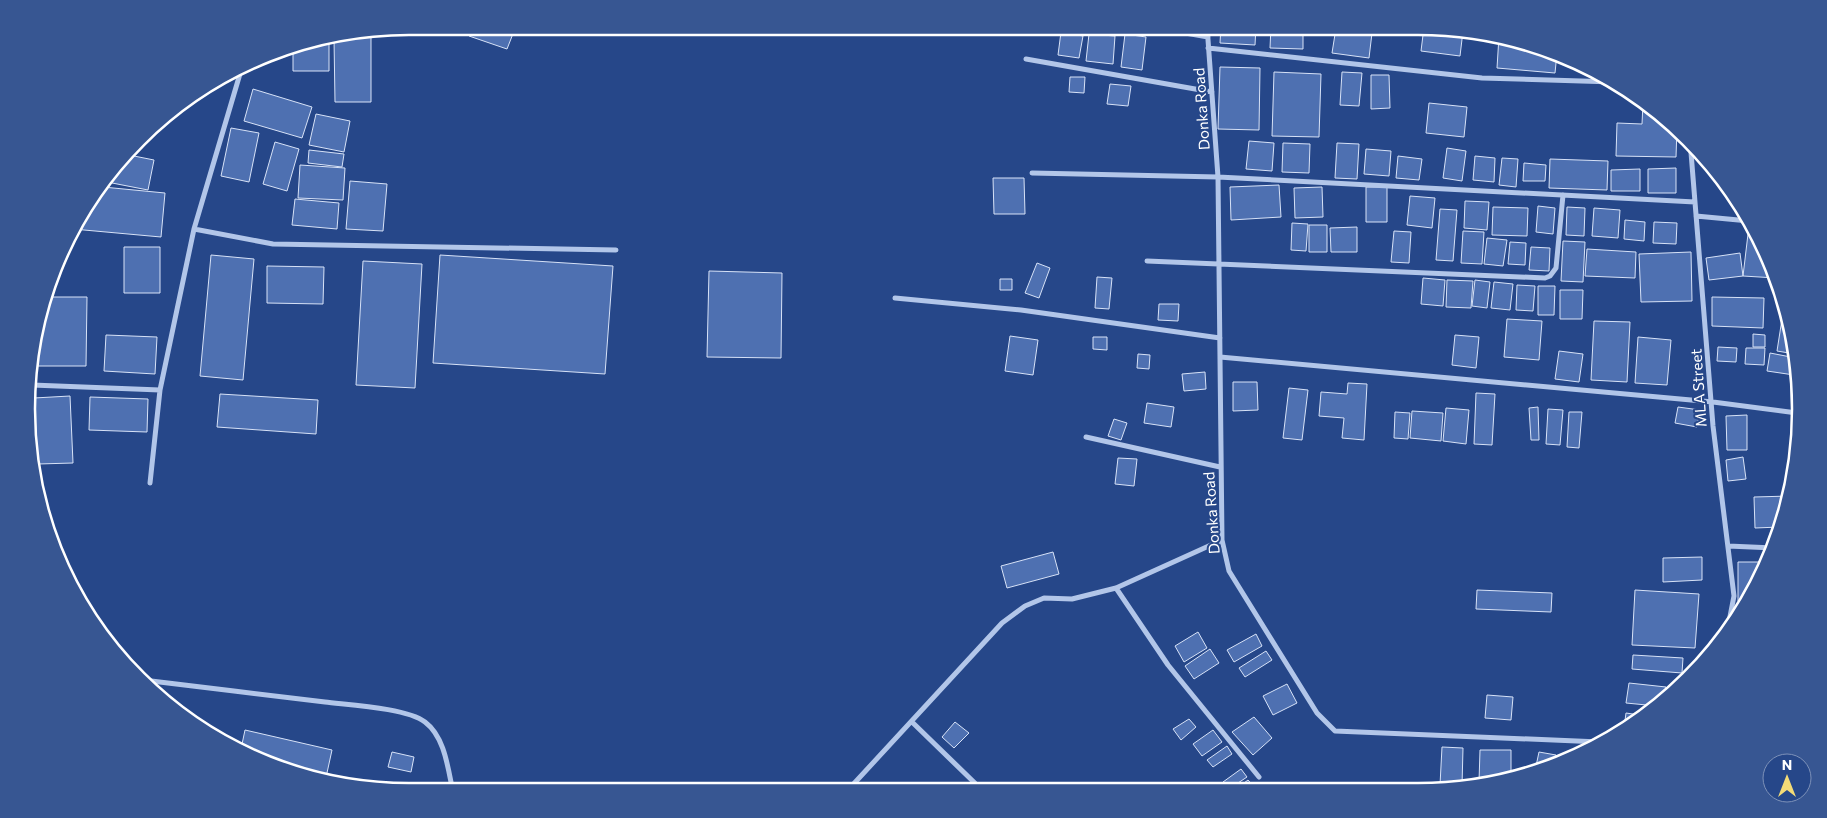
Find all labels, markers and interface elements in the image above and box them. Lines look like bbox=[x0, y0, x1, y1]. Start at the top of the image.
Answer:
street label: Donka Road bbox=[1189, 67, 1213, 151]
street label: MLA Street bbox=[1686, 348, 1710, 428]
street label: Donka Road bbox=[1199, 471, 1223, 555]
north arrow bbox=[1762, 753, 1812, 803]
text: N bbox=[1782, 756, 1792, 773]

